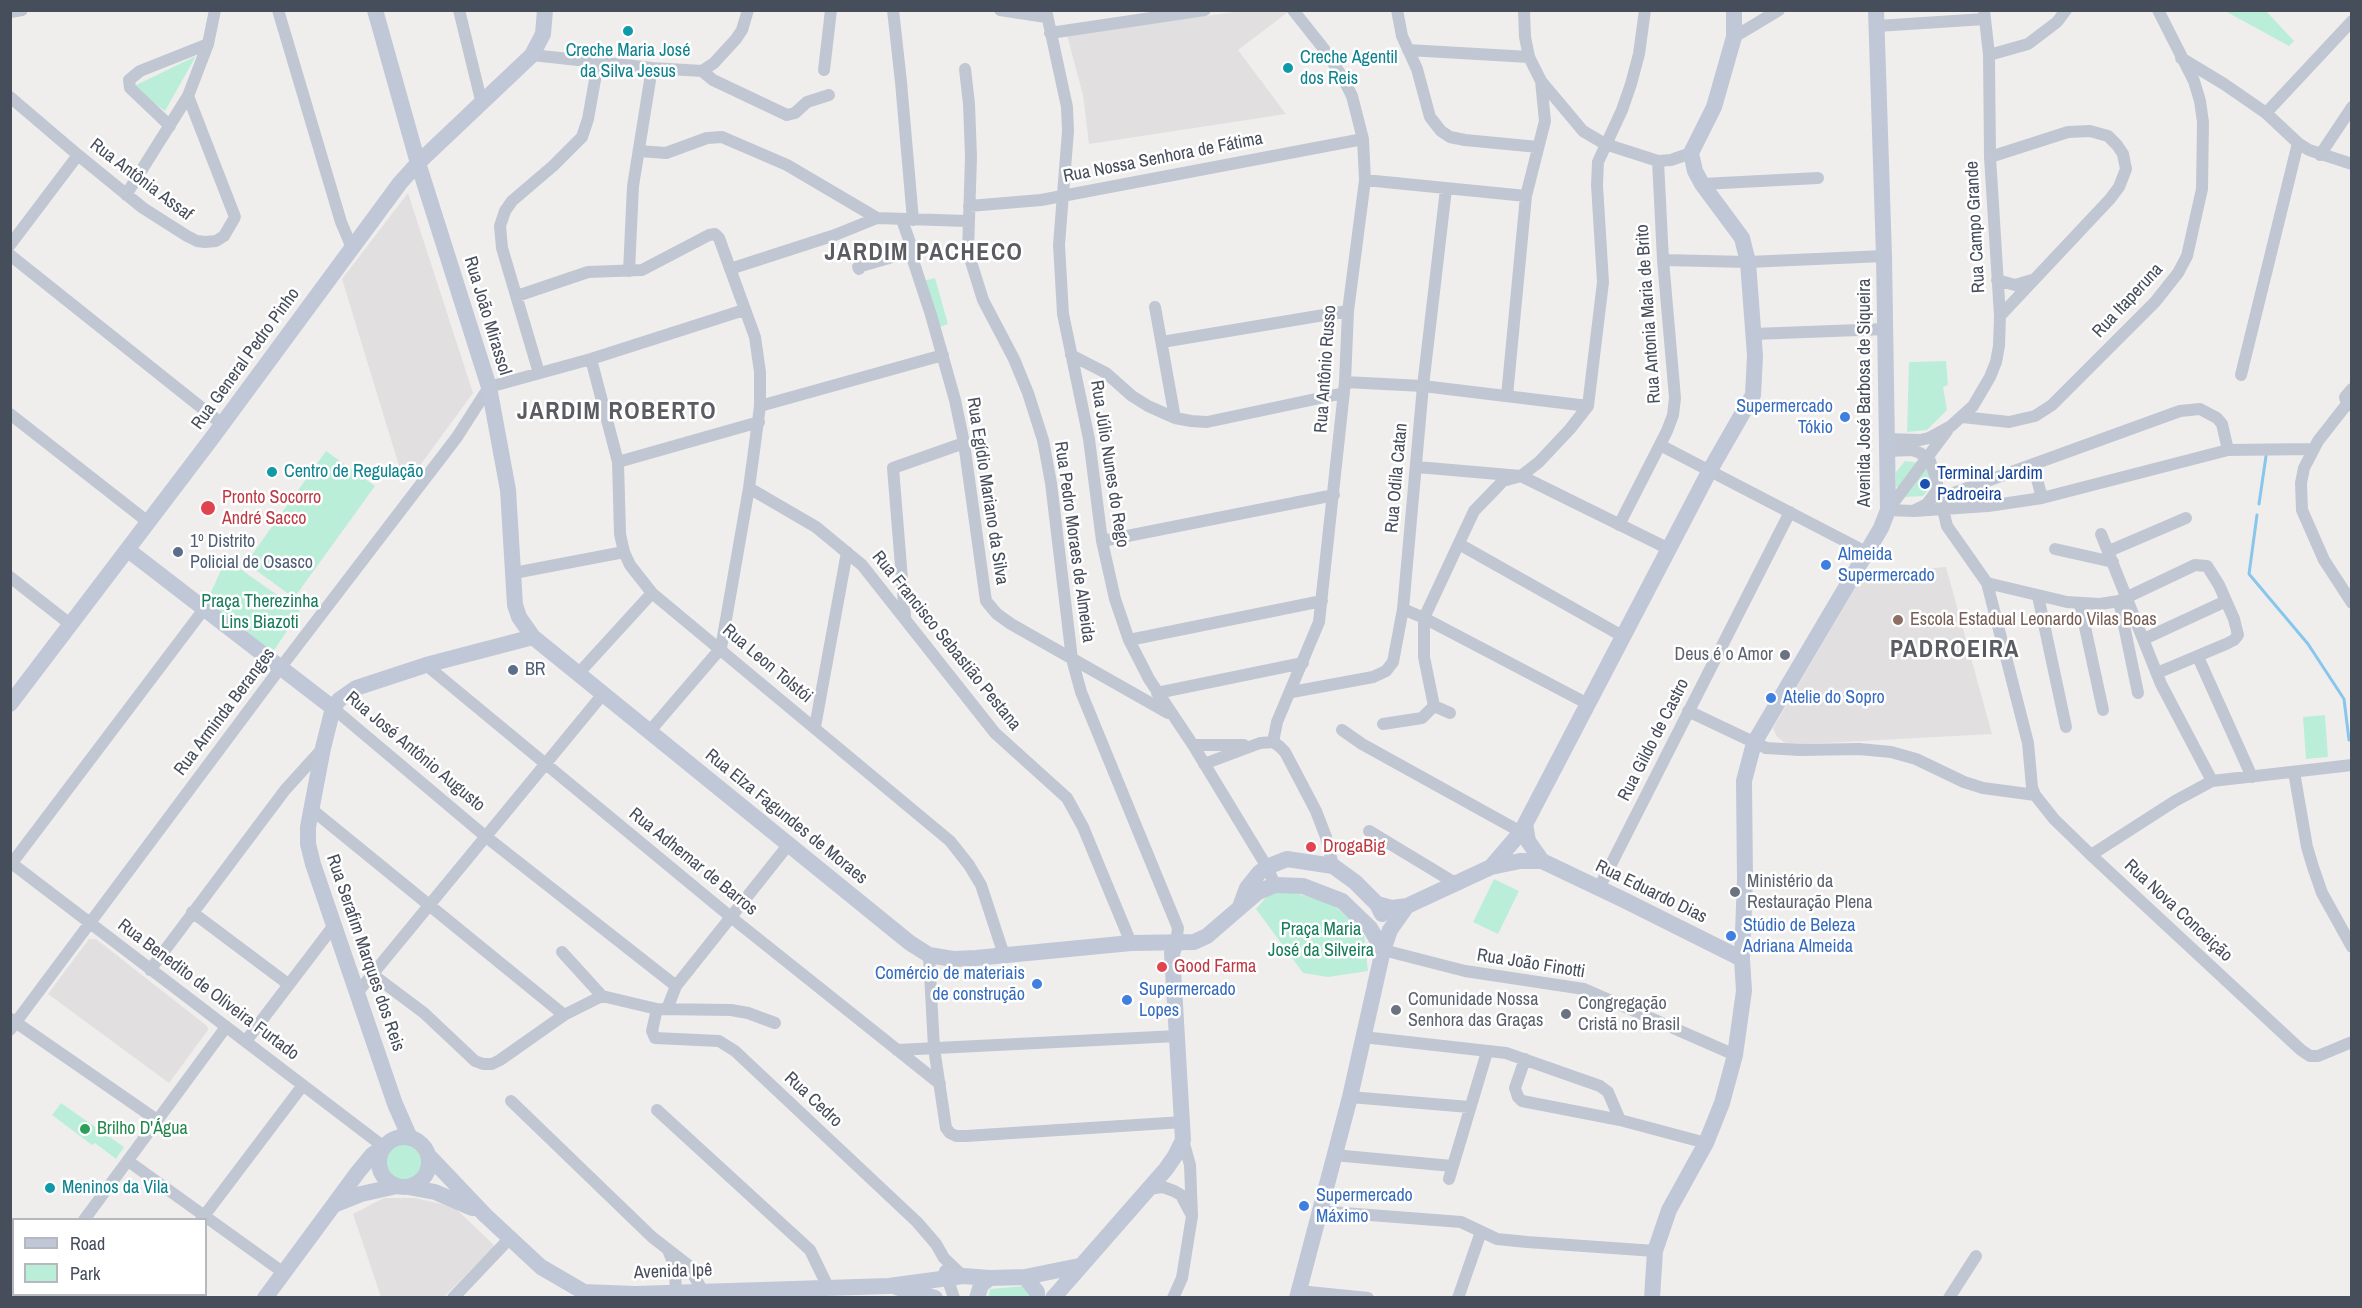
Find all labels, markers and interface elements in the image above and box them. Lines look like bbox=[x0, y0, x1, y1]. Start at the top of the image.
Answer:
marker: Creche Maria José da Silva Jesus bbox=[621, 24, 635, 38]
place label: Creche Maria José da Silva Jesus bbox=[566, 40, 690, 82]
place label: Creche Agentil dos Reis bbox=[1300, 47, 1398, 90]
marker: Creche Agentil dos Reis bbox=[1281, 61, 1295, 75]
street label: Rua Nossa Senhora de Fátima bbox=[1061, 128, 1265, 188]
street label: Rua Antônia Assaf bbox=[85, 134, 197, 226]
street label: Rua Campo Grande bbox=[1962, 160, 1990, 294]
street label: Rua Antonia Maria de Brito bbox=[1632, 224, 1666, 404]
district label: JARDIM PACHECO bbox=[825, 240, 1023, 268]
street label: Rua João Mirassol bbox=[459, 254, 515, 378]
street label: Rua Itaperuna bbox=[2088, 259, 2168, 343]
street label: Avenida José Barbosa de Siqueira bbox=[1854, 279, 1876, 507]
street label: Rua General Pedro Pinho bbox=[187, 284, 305, 434]
street label: Rua Antônio Russo bbox=[1311, 304, 1341, 434]
street label: Rua Júlio Nunes do Rego bbox=[1085, 379, 1133, 549]
street label: Rua Egídio Mariano da Silva bbox=[962, 396, 1012, 586]
place label: Supermercado Tókio bbox=[1736, 396, 1833, 438]
district label: JARDIM ROBERTO bbox=[517, 399, 717, 427]
marker: Supermercado Tókio bbox=[1838, 410, 1852, 424]
street label: Rua Odila Catan bbox=[1381, 422, 1413, 534]
street label: Rua Pedro Moraes de Almeida bbox=[1049, 440, 1099, 644]
place label: Centro de Regulação bbox=[284, 461, 423, 483]
place label: Terminal Jardim Padroeira bbox=[1937, 463, 2043, 506]
marker: Centro de Regulação bbox=[265, 465, 279, 479]
marker: Terminal Jardim Padroeira bbox=[1918, 477, 1932, 491]
place label: Pronto Socorro André Sacco bbox=[222, 487, 321, 530]
marker: Pronto Socorro André Sacco bbox=[199, 499, 217, 517]
place label: 1º Distrito Policial de Osasco bbox=[190, 531, 313, 574]
place label: Almeida Supermercado bbox=[1838, 544, 1935, 586]
marker: 1º Distrito Policial de Osasco bbox=[171, 545, 185, 559]
street label: Rua Francisco Sebastião Pestana bbox=[867, 547, 1025, 735]
marker: Almeida Supermercado bbox=[1819, 558, 1833, 572]
park label: Praça Therezinha Lins Biazoti bbox=[201, 591, 319, 634]
place label: Escola Estadual Leonardo Vilas Boas bbox=[1910, 609, 2157, 631]
marker: Escola Estadual Leonardo Vilas Boas bbox=[1891, 613, 1905, 627]
street label: Rua Leon Tolstói bbox=[718, 620, 816, 708]
district label: PADROEIRA bbox=[1890, 637, 2020, 665]
street label: Rua Arminda Beranges bbox=[170, 644, 280, 780]
place label: Deus é o Amor bbox=[1675, 644, 1773, 666]
marker: Deus é o Amor bbox=[1778, 648, 1792, 662]
place label: BR bbox=[525, 659, 546, 681]
marker: BR bbox=[506, 663, 520, 677]
street label: Rua Gildo de Castro bbox=[1614, 675, 1694, 805]
street label: Rua José Antônio Augusto bbox=[341, 687, 489, 817]
place label: Atelie do Sopro bbox=[1783, 687, 1885, 709]
marker: Atelie do Sopro bbox=[1764, 691, 1778, 705]
street label: Rua Elza Fagundes de Moraes bbox=[700, 745, 872, 889]
street label: Rua Adhemar de Barros bbox=[624, 804, 762, 920]
place label: DrogaBig bbox=[1323, 836, 1385, 858]
marker: DrogaBig bbox=[1304, 840, 1318, 854]
street label: Rua Serafim Marques dos Reis bbox=[321, 852, 409, 1054]
street label: Rua Nova Conceição bbox=[2119, 855, 2237, 967]
street label: Rua Eduardo Dias bbox=[1592, 856, 1710, 928]
place label: Ministério da Restauração Plena bbox=[1747, 871, 1873, 914]
marker: Ministério da Restauração Plena bbox=[1728, 885, 1742, 899]
street label: Rua Benedito de Oliveira Furtado bbox=[113, 915, 303, 1065]
place label: Stúdio de Beleza Adriana Almeida bbox=[1743, 915, 1855, 958]
park label: Praça Maria José da Silveira bbox=[1268, 919, 1374, 962]
marker: Stúdio de Beleza Adriana Almeida bbox=[1724, 929, 1738, 943]
street label: Rua João Finotti bbox=[1475, 945, 1587, 983]
place label: Good Farma bbox=[1174, 956, 1256, 978]
marker: Good Farma bbox=[1155, 960, 1169, 974]
place label: Comércio de materiais de construção bbox=[875, 963, 1025, 1006]
marker: Comércio de materiais de construção bbox=[1030, 977, 1044, 991]
place label: Supermercado Lopes bbox=[1139, 979, 1236, 1022]
place label: Comunidade Nossa Senhora das Graças bbox=[1408, 989, 1543, 1032]
marker: Supermercado Lopes bbox=[1120, 993, 1134, 1007]
place label: Congregação Cristã no Brasil bbox=[1578, 993, 1680, 1036]
marker: Comunidade Nossa Senhora das Graças bbox=[1389, 1003, 1403, 1017]
marker: Congregação Cristã no Brasil bbox=[1559, 1007, 1573, 1021]
street label: Rua Cedro bbox=[780, 1068, 846, 1132]
place label: Brilho D'Água bbox=[97, 1118, 188, 1140]
marker: Brilho D'Água bbox=[78, 1122, 92, 1136]
place label: Meninos da Vila bbox=[62, 1177, 168, 1199]
marker: Meninos da Vila bbox=[43, 1181, 57, 1195]
place label: Supermercado Máximo bbox=[1316, 1185, 1413, 1228]
marker: Supermercado Máximo bbox=[1297, 1199, 1311, 1213]
legend bbox=[12, 1218, 207, 1296]
text: Road bbox=[70, 1231, 105, 1256]
street label: Avenida Ipê bbox=[633, 1260, 713, 1284]
text: Park bbox=[70, 1261, 100, 1286]

